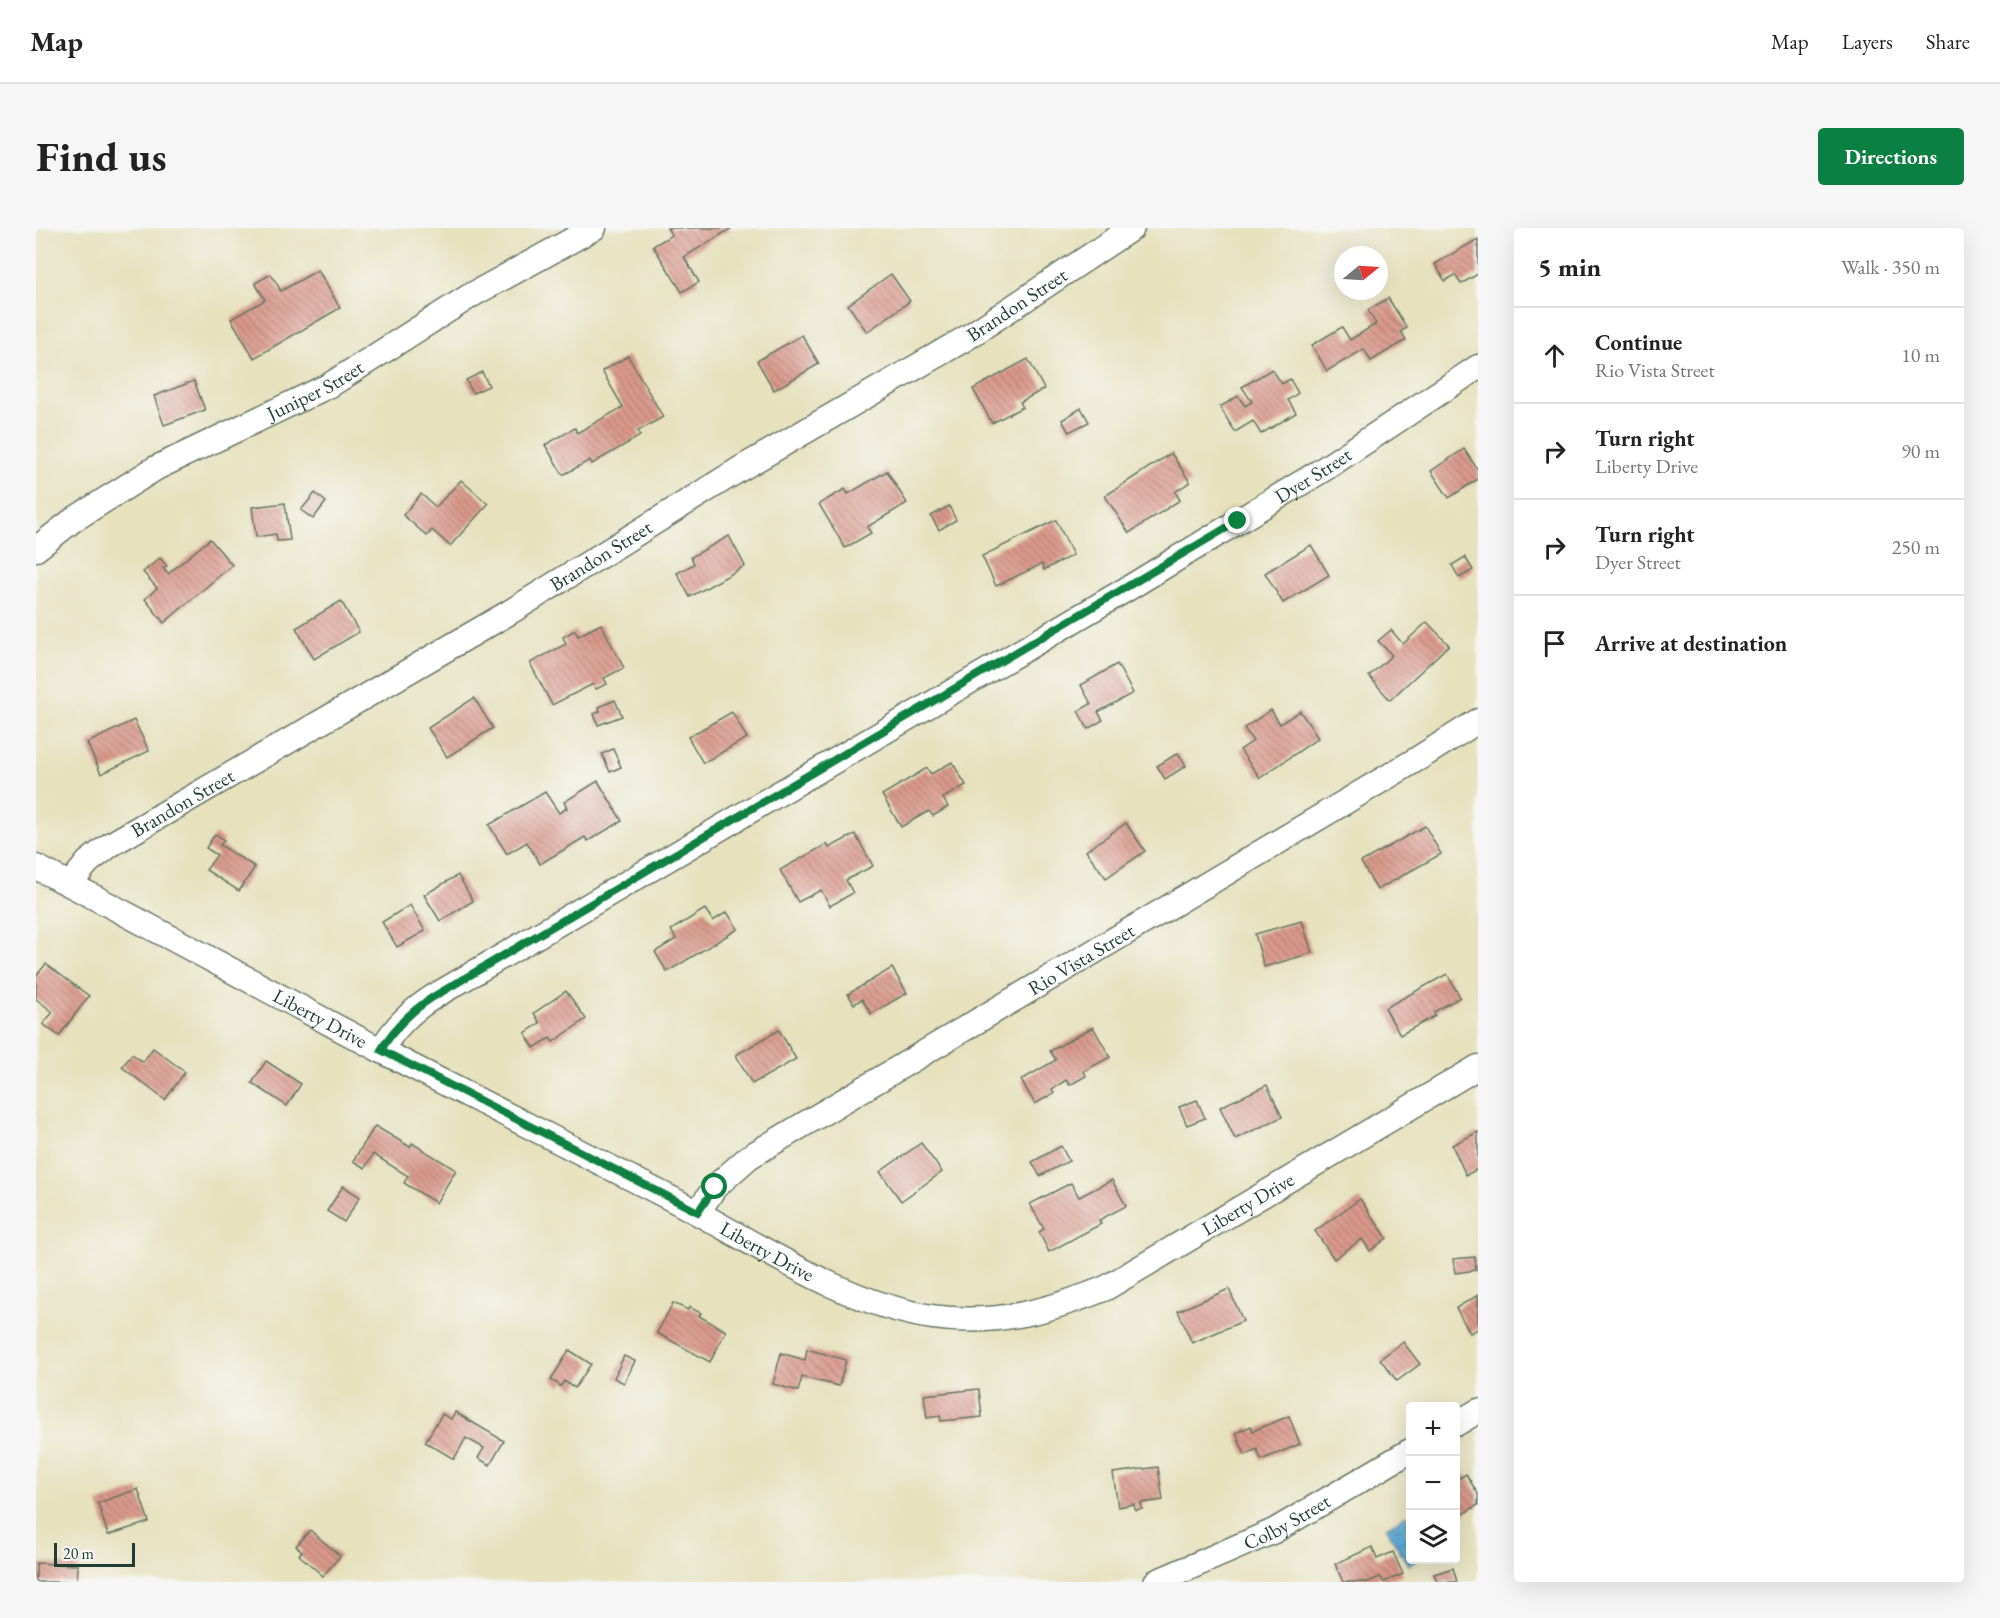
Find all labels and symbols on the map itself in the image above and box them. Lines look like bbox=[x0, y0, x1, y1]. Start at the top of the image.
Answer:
north arrow bbox=[1334, 246, 1388, 300]
street label: Brandon Street bbox=[961, 261, 1073, 347]
street label: Juniper Street bbox=[261, 354, 369, 427]
street label: Dyer Street bbox=[1270, 441, 1357, 509]
route end bbox=[1224, 507, 1250, 533]
street label: Brandon Street bbox=[545, 514, 657, 597]
street label: Brandon Street bbox=[126, 762, 239, 843]
street label: Rio Vista Street bbox=[1023, 917, 1140, 1001]
street label: Liberty Drive bbox=[269, 982, 372, 1054]
street label: Liberty Drive bbox=[1197, 1166, 1299, 1241]
route start bbox=[701, 1173, 727, 1199]
street label: Liberty Drive bbox=[715, 1215, 819, 1287]
street label: Colby Street bbox=[1239, 1487, 1336, 1556]
scale bar bbox=[54, 1540, 135, 1568]

